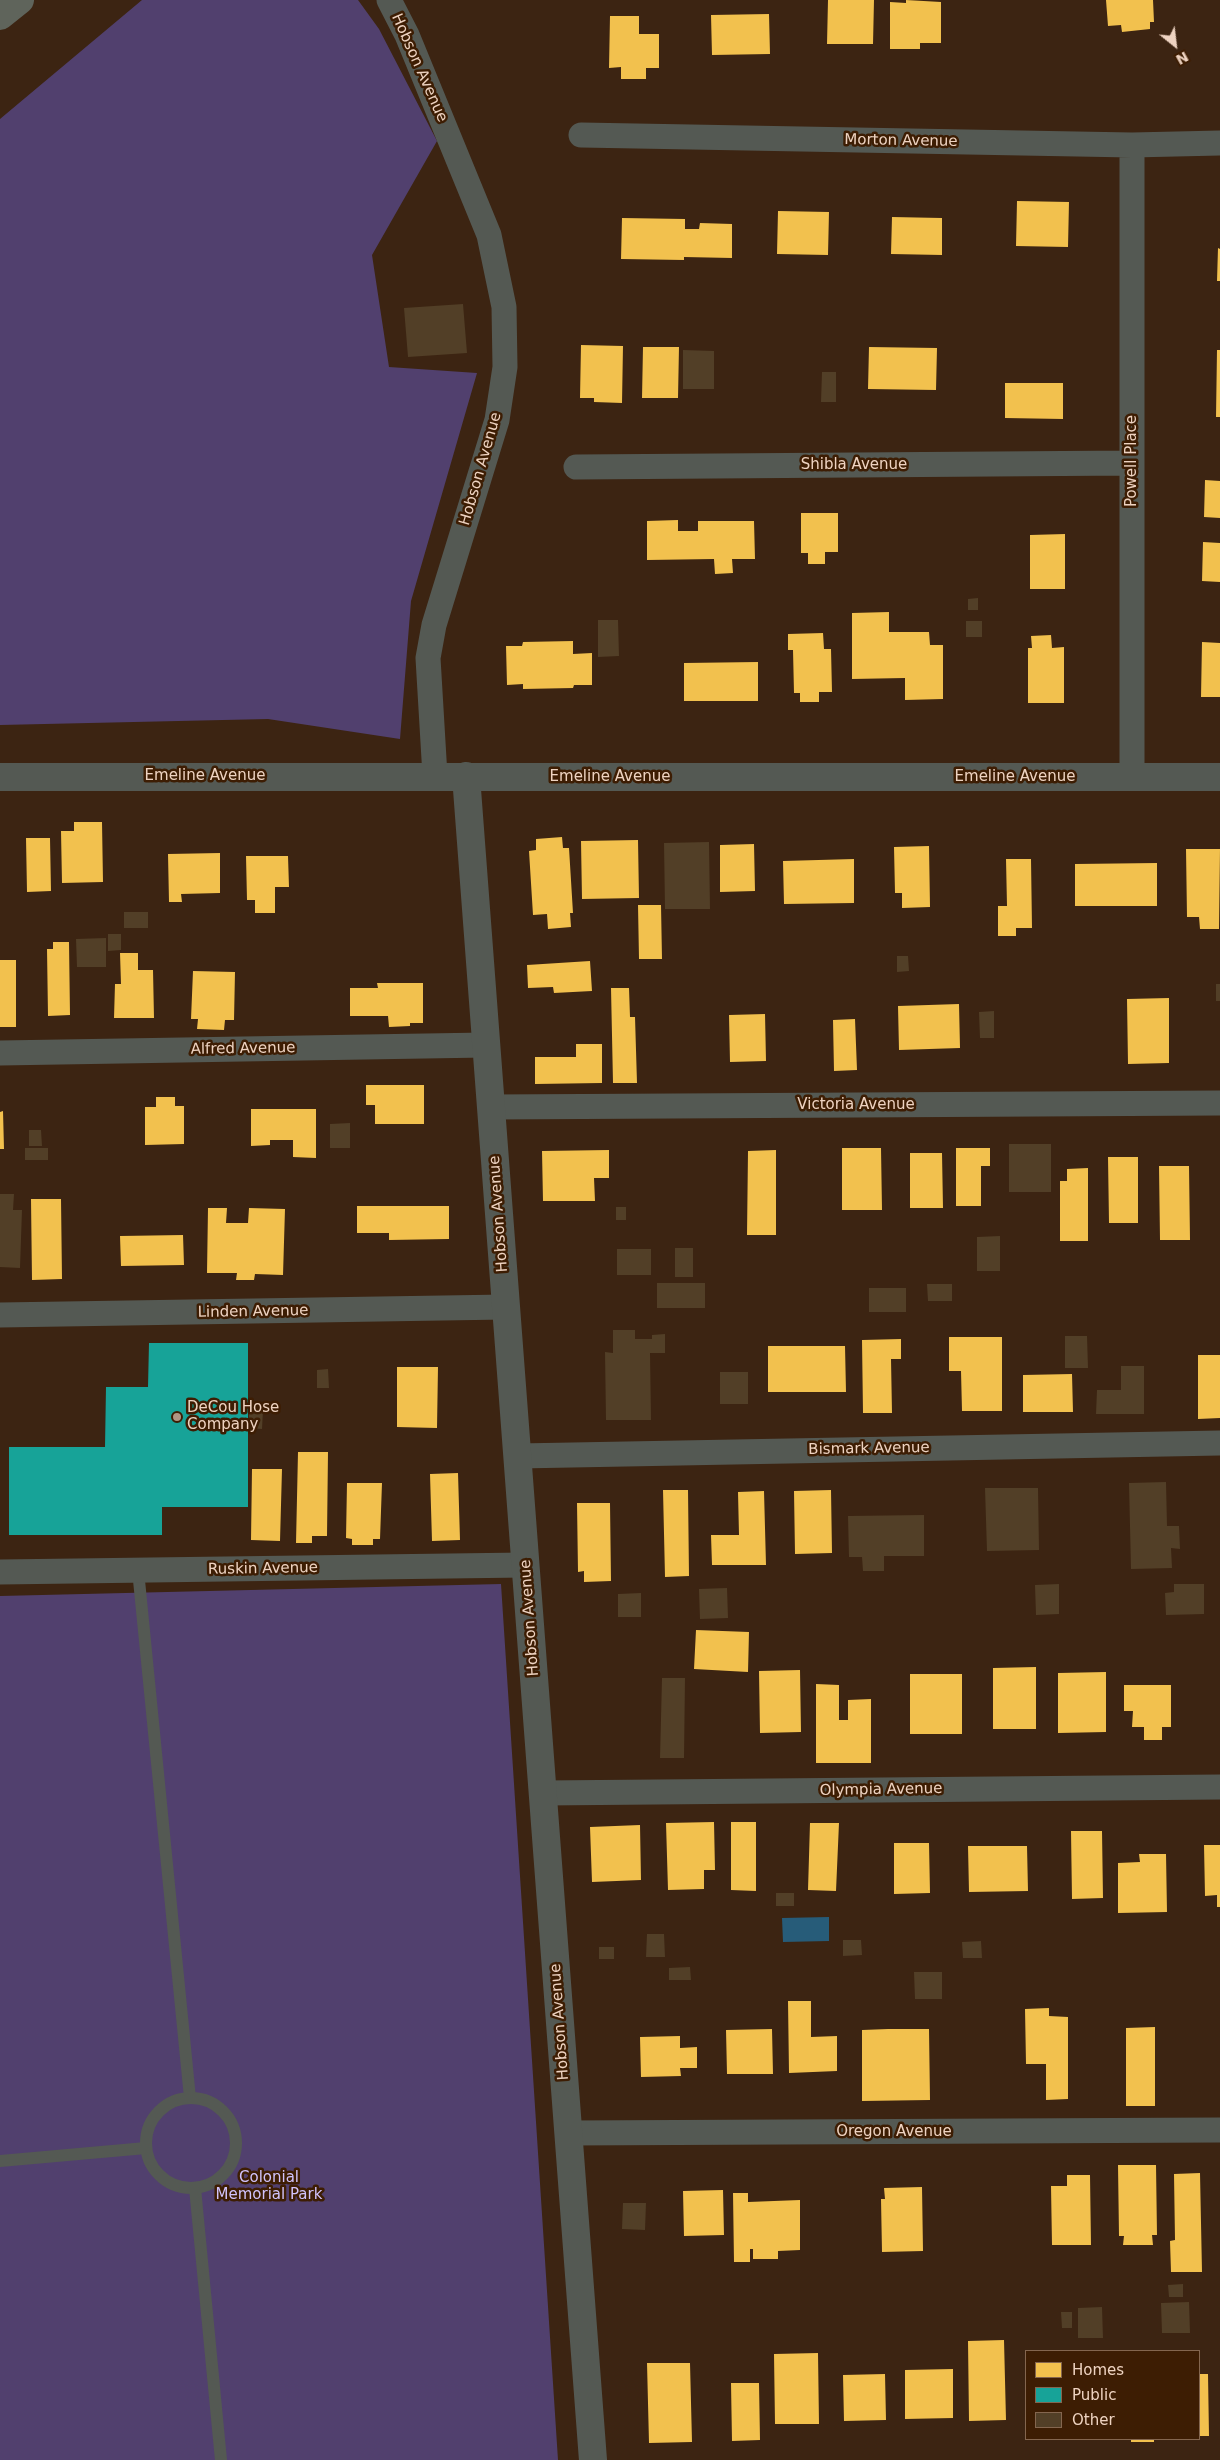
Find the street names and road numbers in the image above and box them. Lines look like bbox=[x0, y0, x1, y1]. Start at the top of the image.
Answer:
street label: Hobson Avenue bbox=[387, 11, 451, 125]
street label: Morton Avenue bbox=[844, 131, 958, 151]
street label: Hobson Avenue bbox=[456, 410, 506, 528]
street label: Powell Place bbox=[1123, 415, 1141, 507]
street label: Shibla Avenue bbox=[801, 456, 907, 474]
street label: Emeline Avenue bbox=[145, 767, 265, 785]
street label: Emeline Avenue bbox=[550, 768, 670, 786]
street label: Emeline Avenue bbox=[955, 768, 1075, 786]
street label: Alfred Avenue bbox=[190, 1039, 296, 1059]
street label: Victoria Avenue bbox=[797, 1096, 915, 1114]
street label: Hobson Avenue bbox=[486, 1155, 512, 1273]
street label: Linden Avenue bbox=[197, 1302, 309, 1322]
street label: Bismark Avenue bbox=[808, 1439, 930, 1459]
street label: Ruskin Avenue bbox=[208, 1559, 318, 1579]
street label: Hobson Avenue bbox=[517, 1559, 543, 1677]
street label: Olympia Avenue bbox=[819, 1780, 943, 1800]
street label: Hobson Avenue bbox=[547, 1963, 573, 2081]
street label: Oregon Avenue bbox=[836, 2123, 952, 2141]

